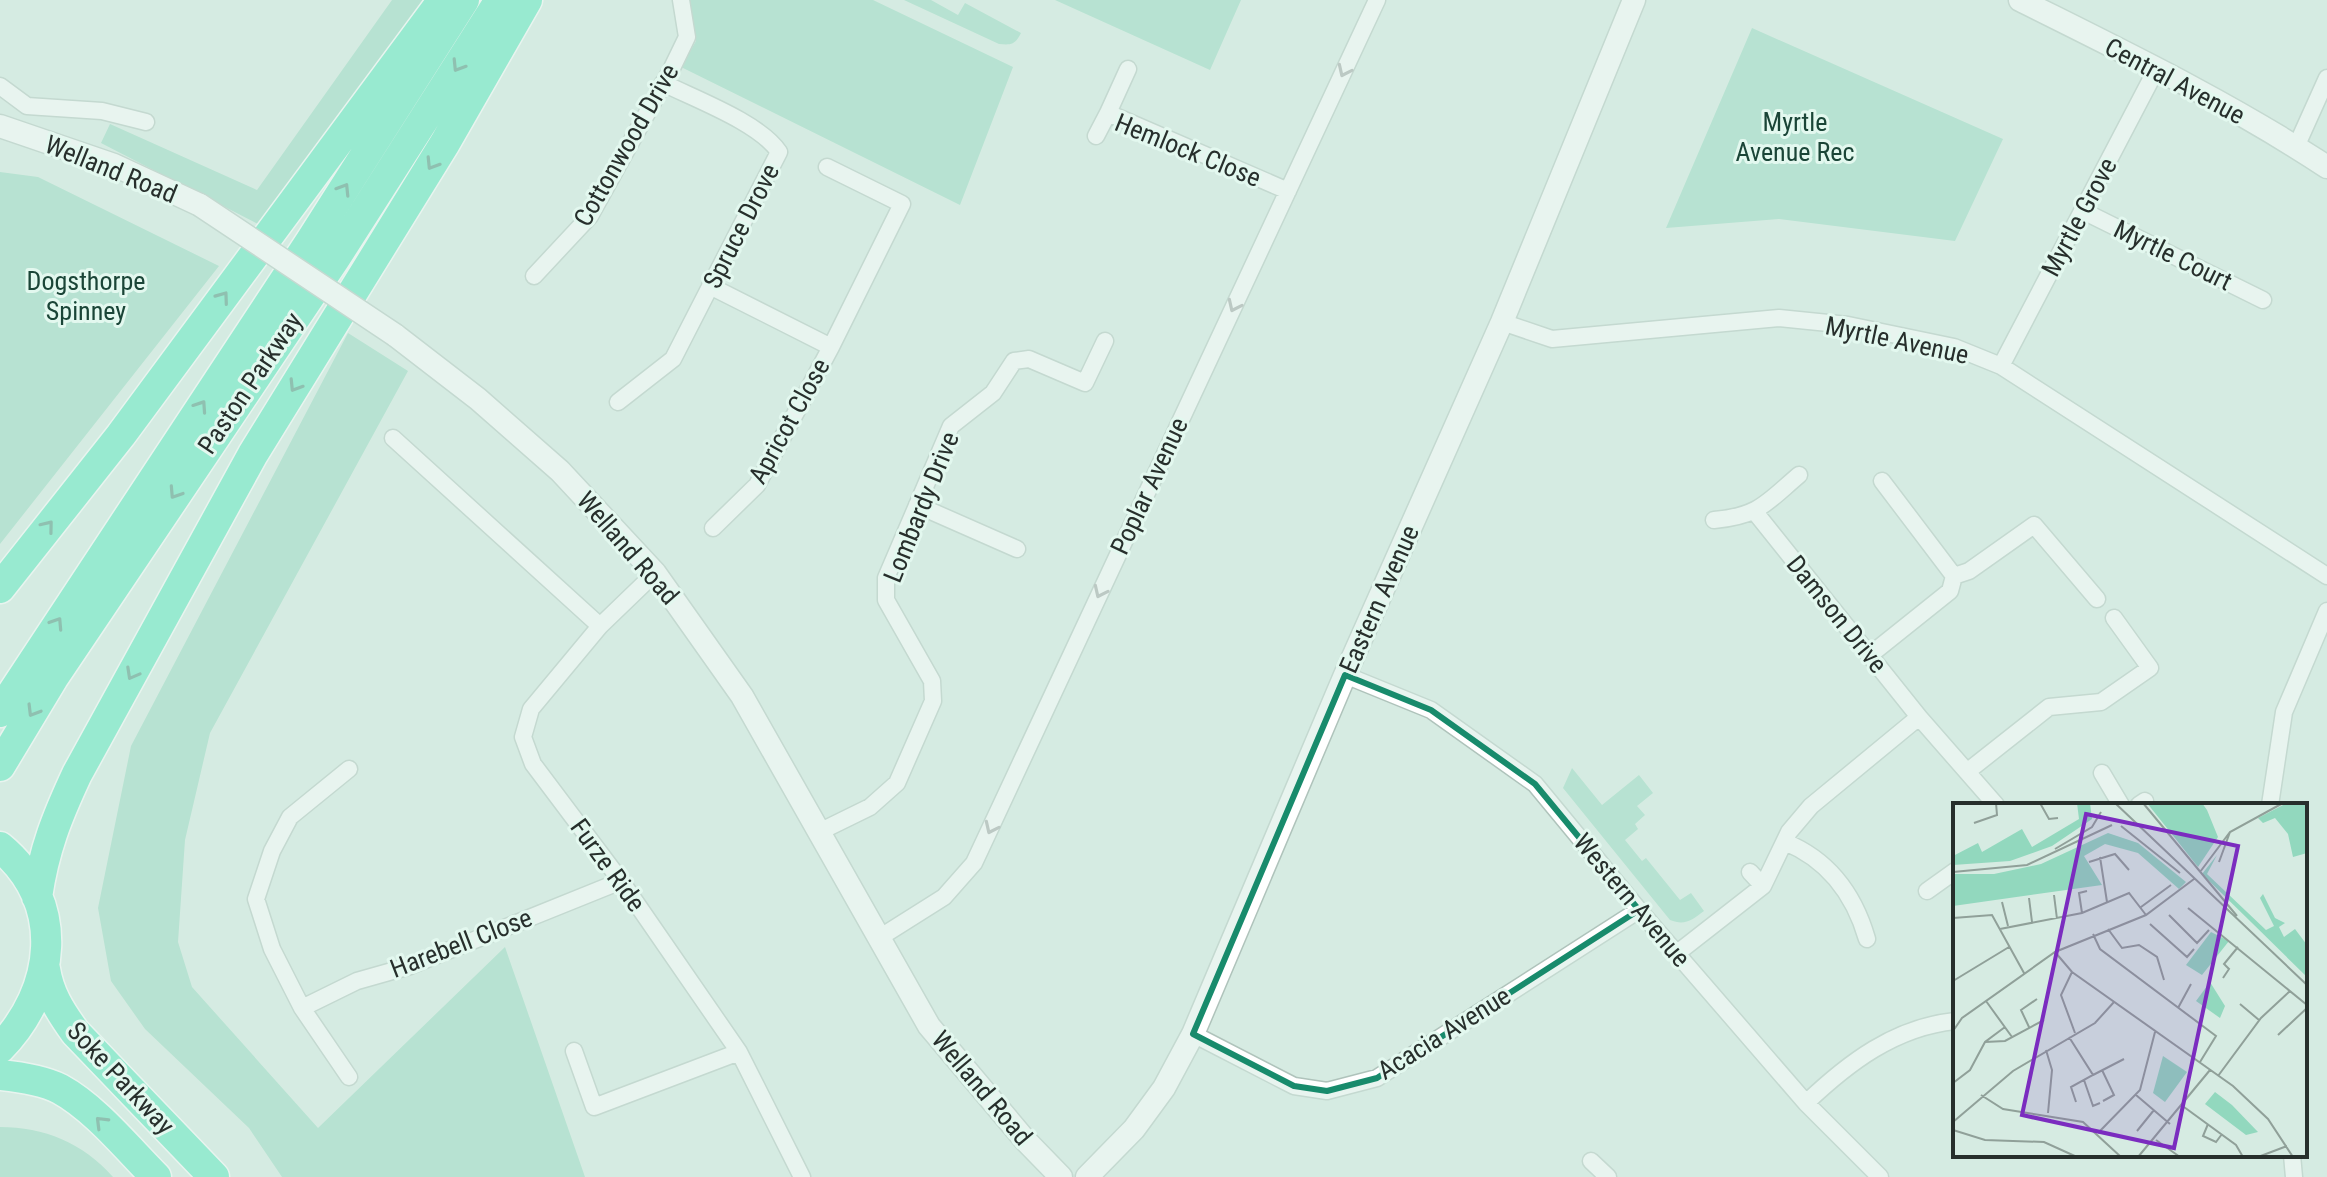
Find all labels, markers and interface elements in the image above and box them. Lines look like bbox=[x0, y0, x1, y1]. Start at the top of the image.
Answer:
street label: Central Avenue bbox=[2100, 32, 2250, 130]
one-way arrow bbox=[452, 57, 467, 72]
street label: Cottonwood Drive bbox=[567, 59, 685, 231]
one-way arrow bbox=[1338, 62, 1354, 77]
street label: Hemlock Close bbox=[1111, 107, 1265, 193]
park label: Myrtle Avenue Rec bbox=[1736, 107, 1854, 167]
street label: Welland Road bbox=[41, 129, 181, 209]
street label: Myrtle Grove bbox=[2035, 153, 2123, 281]
one-way arrow bbox=[426, 155, 441, 170]
street label: Spruce Drove bbox=[697, 159, 785, 293]
one-way arrow bbox=[334, 184, 349, 198]
street label: Myrtle Court bbox=[2109, 214, 2237, 296]
park label: Dogsthorpe Spinney bbox=[27, 266, 145, 326]
one-way arrow bbox=[213, 292, 228, 306]
one-way arrow bbox=[1228, 298, 1244, 313]
street label: Paston Parkway bbox=[192, 307, 308, 459]
street label: Myrtle Avenue bbox=[1823, 310, 1971, 370]
street label: Apricot Close bbox=[742, 353, 836, 489]
one-way arrow bbox=[290, 377, 305, 392]
one-way arrow bbox=[191, 401, 206, 415]
street label: Poplar Avenue bbox=[1104, 413, 1194, 559]
street label: Lombardy Drive bbox=[877, 427, 965, 587]
one-way arrow bbox=[170, 484, 185, 499]
street label: Welland Road bbox=[571, 485, 685, 611]
one-way arrow bbox=[39, 521, 53, 536]
street label: Eastern Avenue bbox=[1333, 521, 1425, 677]
street label: Damson Drive bbox=[1781, 549, 1893, 679]
one-way arrow bbox=[1094, 584, 1110, 598]
one-way arrow bbox=[47, 617, 62, 632]
one-way arrow bbox=[126, 666, 141, 681]
one-way arrow bbox=[28, 702, 43, 717]
inset map bbox=[1953, 803, 2307, 1157]
street label: Furze Ride bbox=[564, 813, 652, 917]
one-way arrow bbox=[984, 820, 1000, 834]
street label: Western Avenue bbox=[1568, 827, 1696, 973]
street label: Harebell Close bbox=[386, 902, 536, 984]
street label: Acacia Avenue bbox=[1372, 980, 1516, 1086]
street label: Soke Parkway bbox=[61, 1016, 181, 1140]
street label: Welland Road bbox=[926, 1025, 1038, 1151]
one-way arrow bbox=[96, 1117, 110, 1131]

